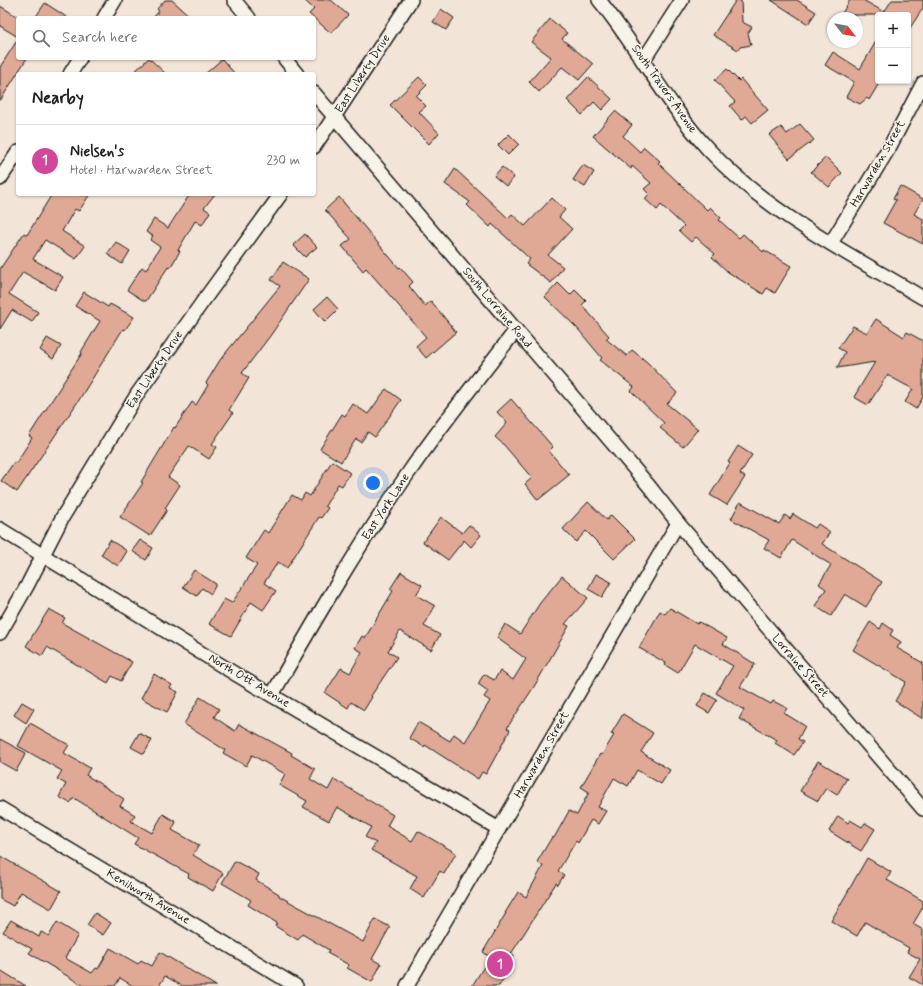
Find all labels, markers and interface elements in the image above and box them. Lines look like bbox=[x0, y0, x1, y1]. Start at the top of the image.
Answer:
north arrow bbox=[827, 12, 863, 48]
map controls bbox=[875, 12, 911, 84]
button: + bbox=[875, 12, 911, 48]
search box bbox=[16, 16, 316, 60]
icon: search bbox=[30, 27, 52, 49]
text: Search here bbox=[62, 28, 138, 48]
street label: East Liberty Drive bbox=[332, 32, 394, 116]
street label: South Travers Avenue bbox=[627, 42, 701, 137]
button: − bbox=[875, 48, 911, 84]
text: Nearby bbox=[32, 87, 84, 109]
street label: Harwarden Street bbox=[847, 118, 909, 210]
text: Nielsen's bbox=[70, 142, 124, 162]
text: 1 bbox=[42, 152, 48, 169]
text: 230 m bbox=[266, 152, 300, 169]
text: Hotel · Harwarden Street bbox=[70, 162, 212, 179]
street label: South Lorraine Road bbox=[458, 264, 536, 352]
street label: East Liberty Drive bbox=[123, 328, 187, 412]
street label: East York Lane bbox=[358, 471, 414, 543]
your location bbox=[363, 473, 383, 493]
street label: Lorraine Street bbox=[768, 631, 832, 701]
street label: North Ott Avenue bbox=[205, 650, 293, 712]
street label: Harwarden Street bbox=[511, 709, 573, 801]
street label: Kenilworth Avenue bbox=[103, 866, 193, 928]
pin: 1 bbox=[487, 949, 513, 979]

